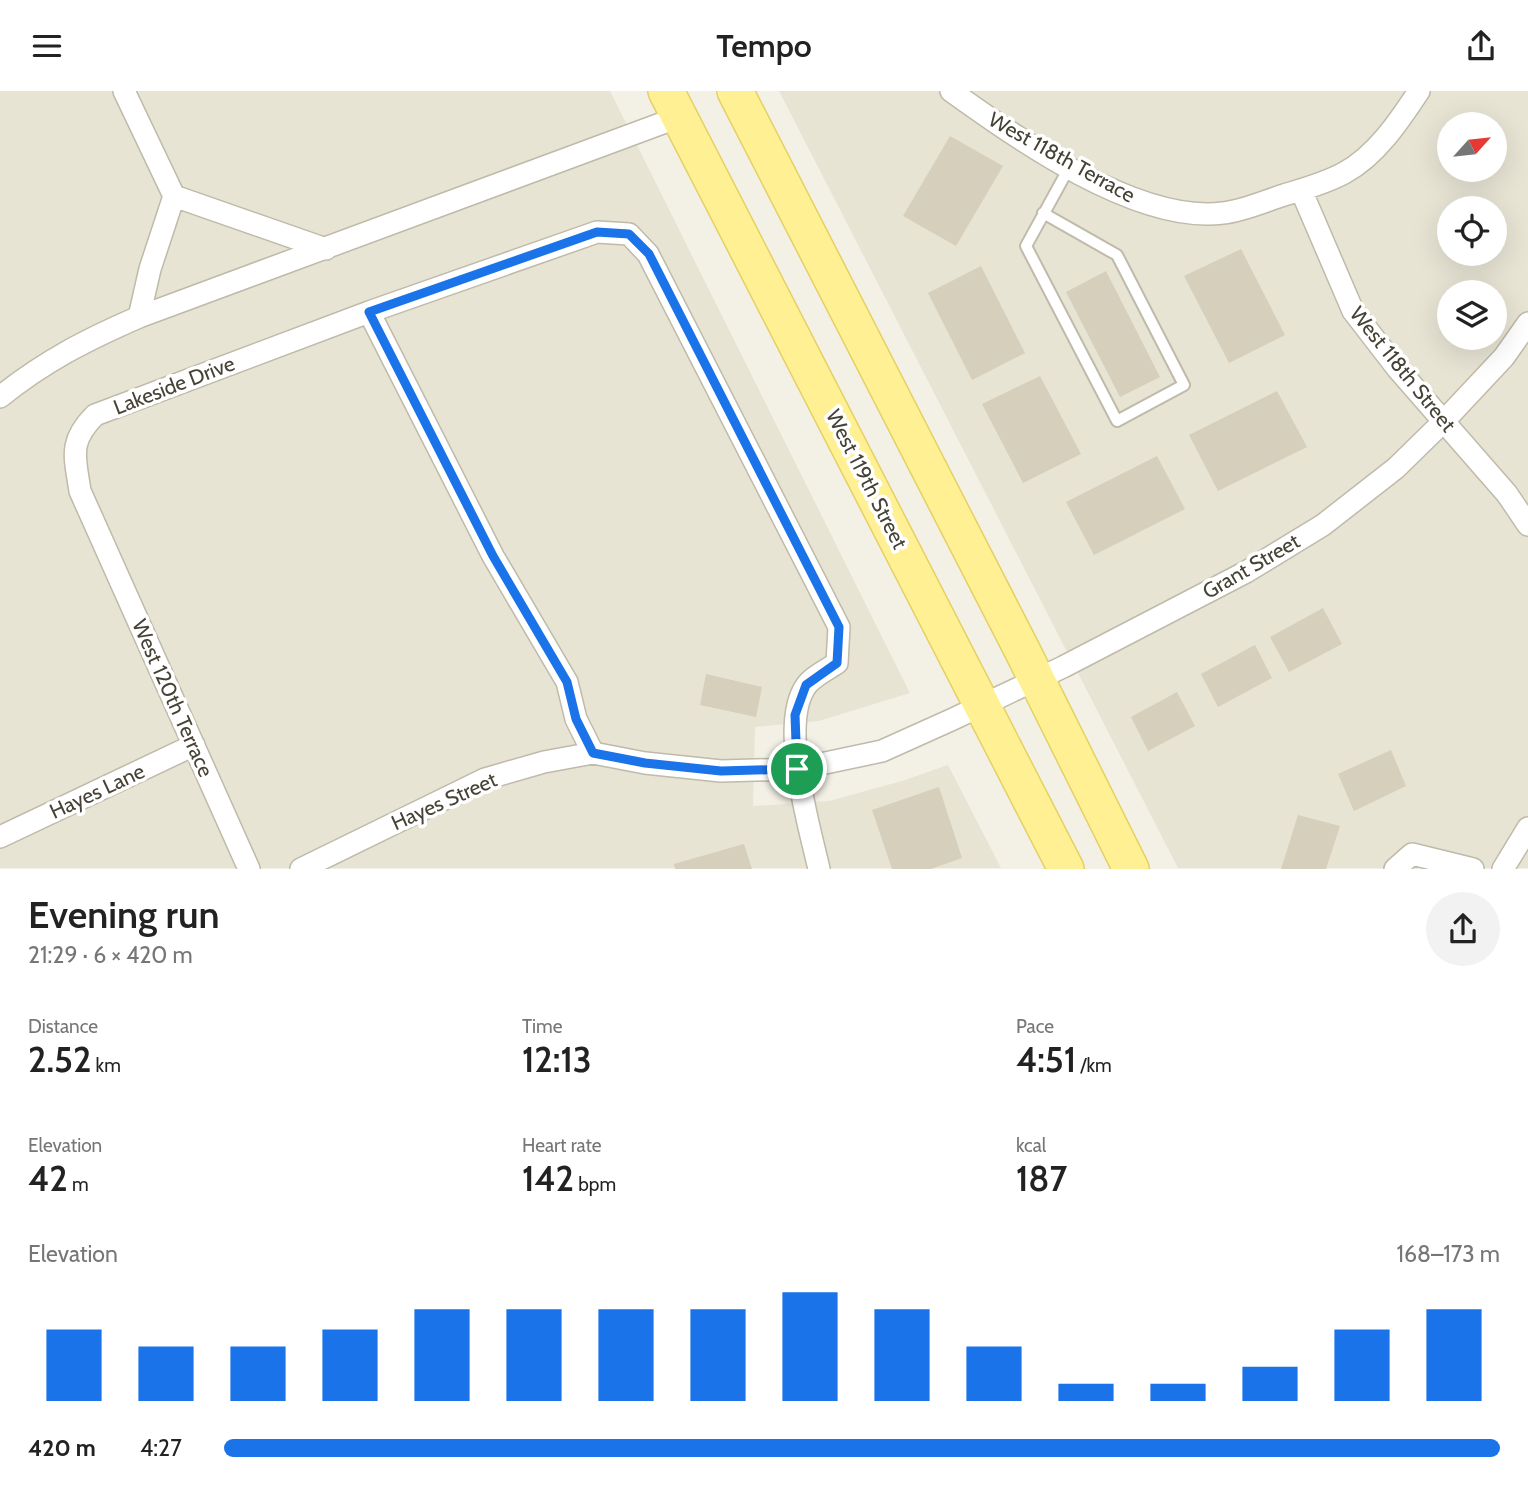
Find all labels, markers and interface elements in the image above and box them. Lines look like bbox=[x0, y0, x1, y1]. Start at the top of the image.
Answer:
text: Tempo bbox=[716, 26, 812, 65]
icon: menu bbox=[28, 27, 66, 65]
icon: share bbox=[1462, 27, 1500, 65]
street label: West 118th Terrace bbox=[984, 106, 1140, 208]
north arrow bbox=[1437, 112, 1507, 182]
map controls bbox=[1437, 112, 1507, 350]
button: locate bbox=[1437, 196, 1507, 266]
button: layers bbox=[1437, 280, 1507, 350]
street label: West 118th Street bbox=[1345, 301, 1461, 437]
street label: Lakeside Drive bbox=[110, 350, 238, 420]
street label: West 119th Street bbox=[821, 405, 913, 553]
street label: Grant Street bbox=[1198, 528, 1304, 604]
street label: West 120th Terrace bbox=[127, 615, 219, 781]
pin bbox=[767, 739, 827, 799]
icon: arrive bbox=[778, 750, 816, 788]
street label: Hayes Lane bbox=[46, 758, 149, 824]
street label: Hayes Street bbox=[387, 767, 501, 835]
text: Evening run bbox=[28, 891, 220, 938]
button: share bbox=[1426, 892, 1500, 966]
text: 21:29 · 6 × 420 m bbox=[28, 941, 193, 969]
text: Distance bbox=[28, 1015, 98, 1038]
text: Time bbox=[522, 1015, 562, 1038]
text: Pace bbox=[1016, 1015, 1054, 1038]
text: 2.52 bbox=[28, 1038, 91, 1081]
text: 12:13 bbox=[522, 1038, 592, 1081]
text: 4:51 bbox=[1016, 1038, 1076, 1081]
text: km bbox=[91, 1054, 121, 1077]
text: /km bbox=[1076, 1054, 1112, 1077]
text: Elevation bbox=[28, 1134, 102, 1157]
text: Heart rate bbox=[522, 1134, 602, 1157]
text: kcal bbox=[1016, 1134, 1046, 1157]
text: 42 bbox=[28, 1157, 68, 1200]
text: 142 bbox=[522, 1157, 574, 1200]
text: 187 bbox=[1016, 1157, 1067, 1200]
text: m bbox=[68, 1173, 89, 1196]
text: bpm bbox=[574, 1173, 616, 1196]
text: Elevation bbox=[28, 1240, 118, 1268]
text: 168–173 m bbox=[1396, 1240, 1500, 1268]
text: 420 m bbox=[28, 1434, 96, 1462]
text: 4:27 bbox=[140, 1434, 182, 1462]

